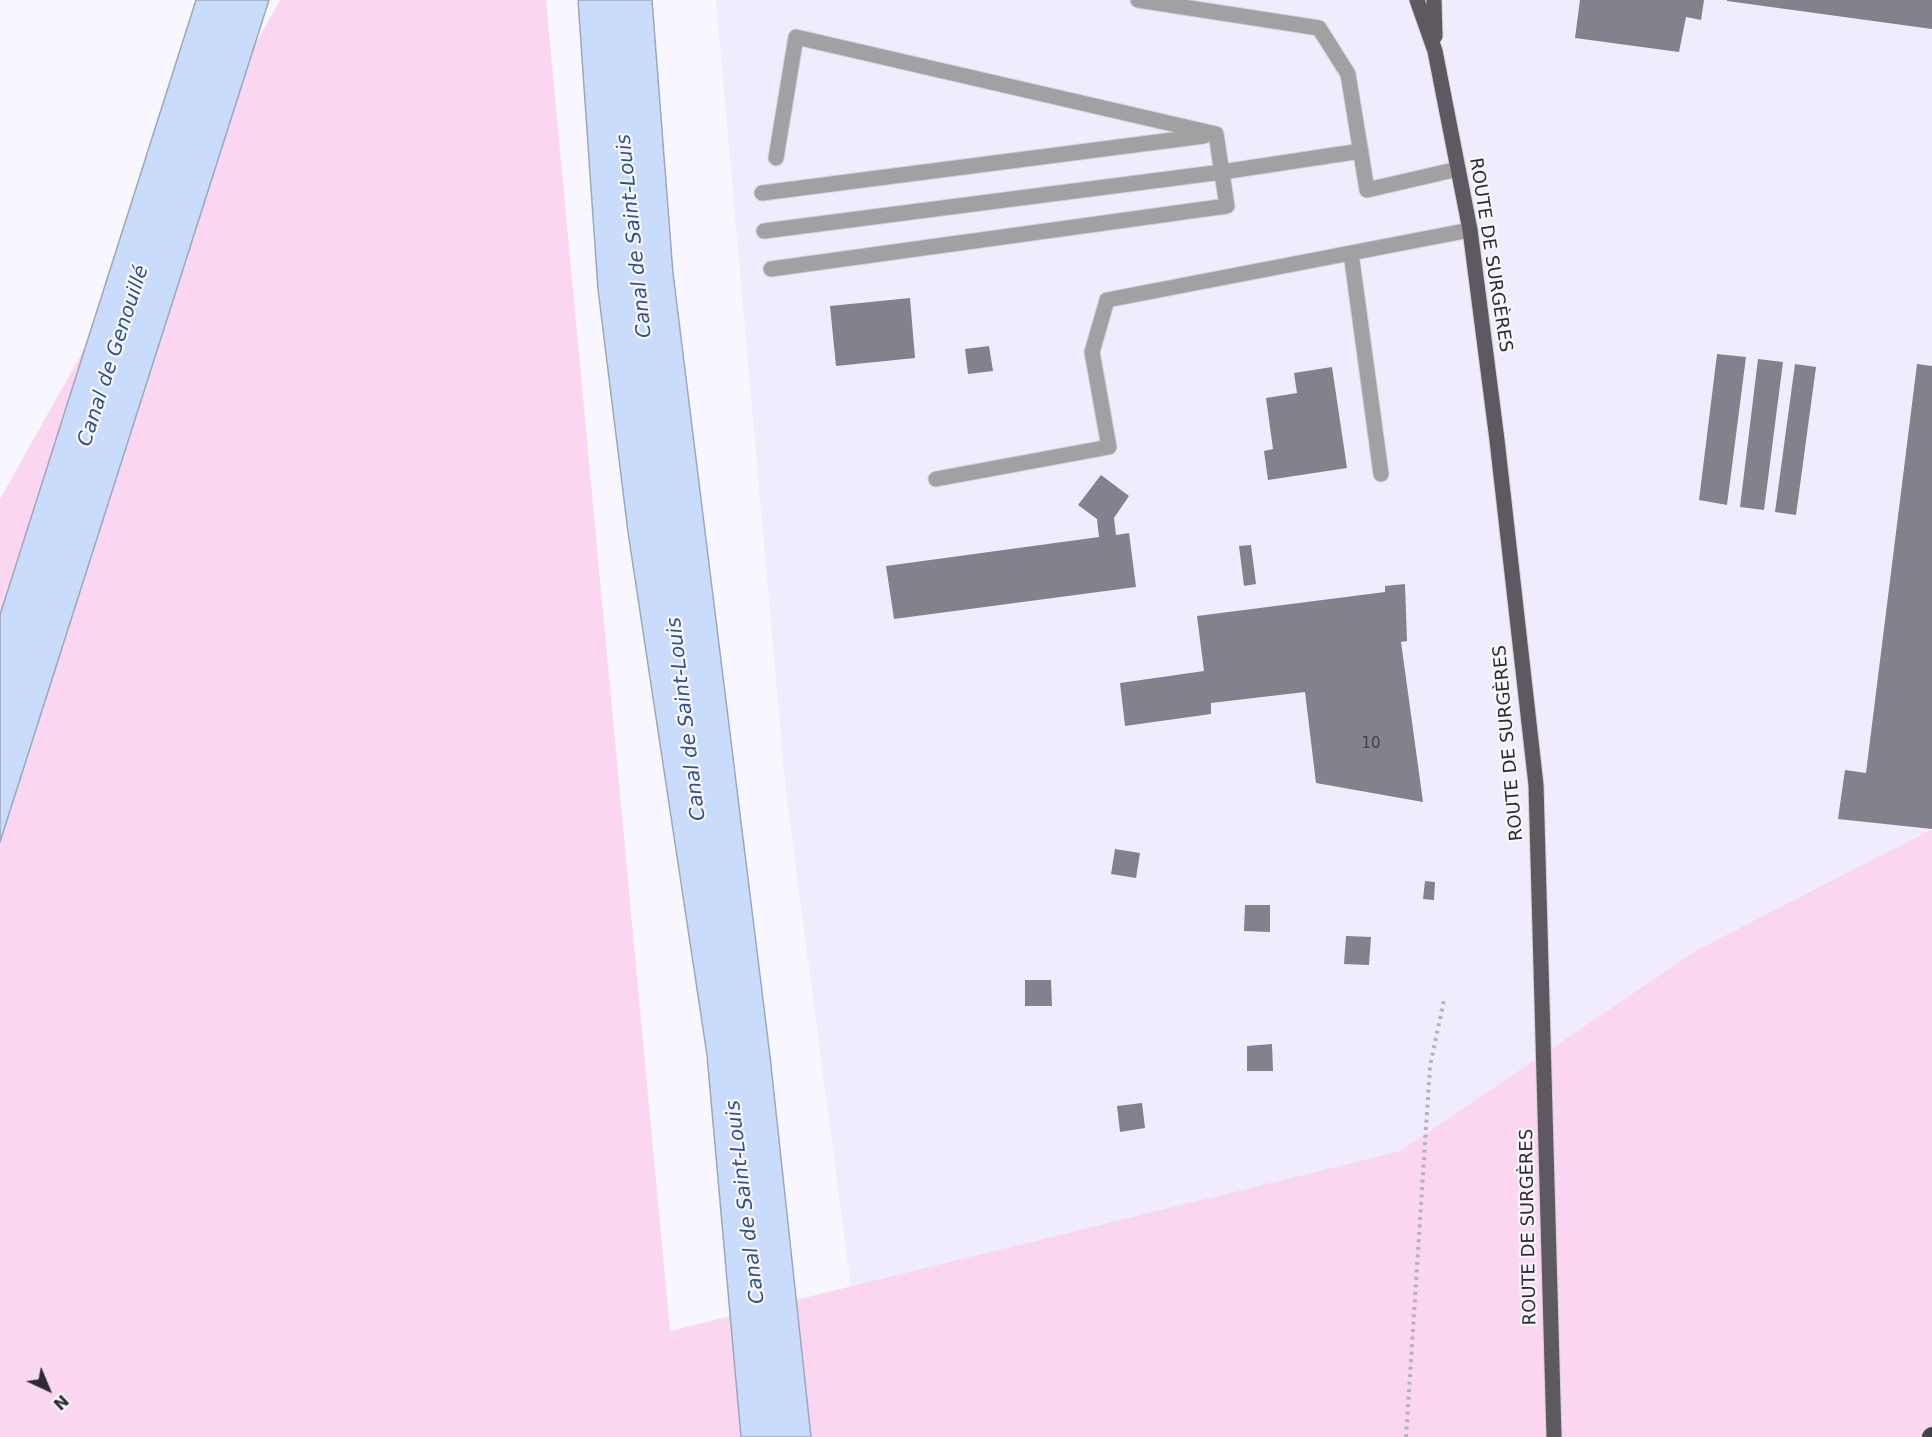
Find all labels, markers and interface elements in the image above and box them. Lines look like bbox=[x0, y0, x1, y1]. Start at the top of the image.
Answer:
water label: Canal de Saint-Louis bbox=[612, 133, 658, 339]
street label: ROUTE DE SURGÈRES bbox=[1464, 156, 1516, 354]
water label: Canal de Genouillé bbox=[73, 263, 155, 449]
water label: Canal de Saint-Louis bbox=[663, 616, 711, 822]
street label: ROUTE DE SURGÈRES bbox=[1490, 644, 1528, 842]
house number: 10 bbox=[1361, 735, 1381, 753]
water label: Canal de Saint-Louis bbox=[722, 1099, 770, 1305]
street label: ROUTE DE SURGÈRES bbox=[1516, 1129, 1542, 1325]
north arrow bbox=[18, 1359, 78, 1419]
text: N bbox=[49, 1391, 72, 1414]

